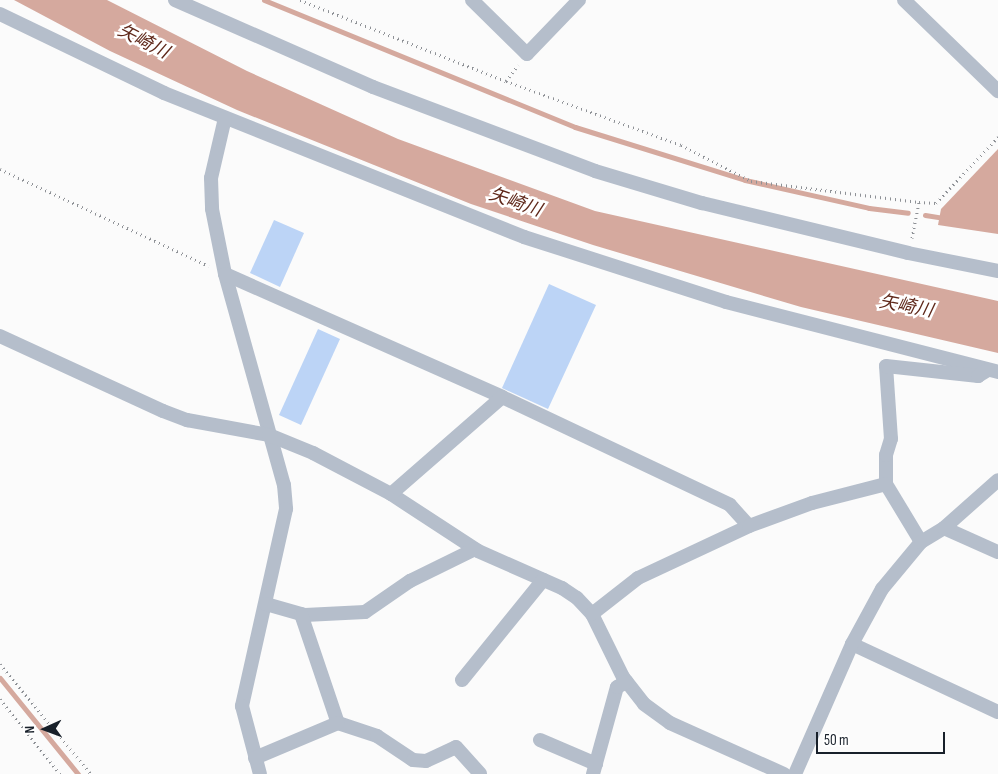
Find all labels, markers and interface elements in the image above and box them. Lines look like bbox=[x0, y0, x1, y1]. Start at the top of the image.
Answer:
water label: 矢崎川 bbox=[114, 20, 172, 64]
water label: 矢崎川 bbox=[486, 184, 544, 222]
water label: 矢崎川 bbox=[877, 291, 935, 323]
north arrow bbox=[20, 704, 70, 754]
scale bar bbox=[818, 722, 947, 754]
text: N bbox=[21, 726, 38, 734]
text: 50 m bbox=[824, 731, 849, 750]

